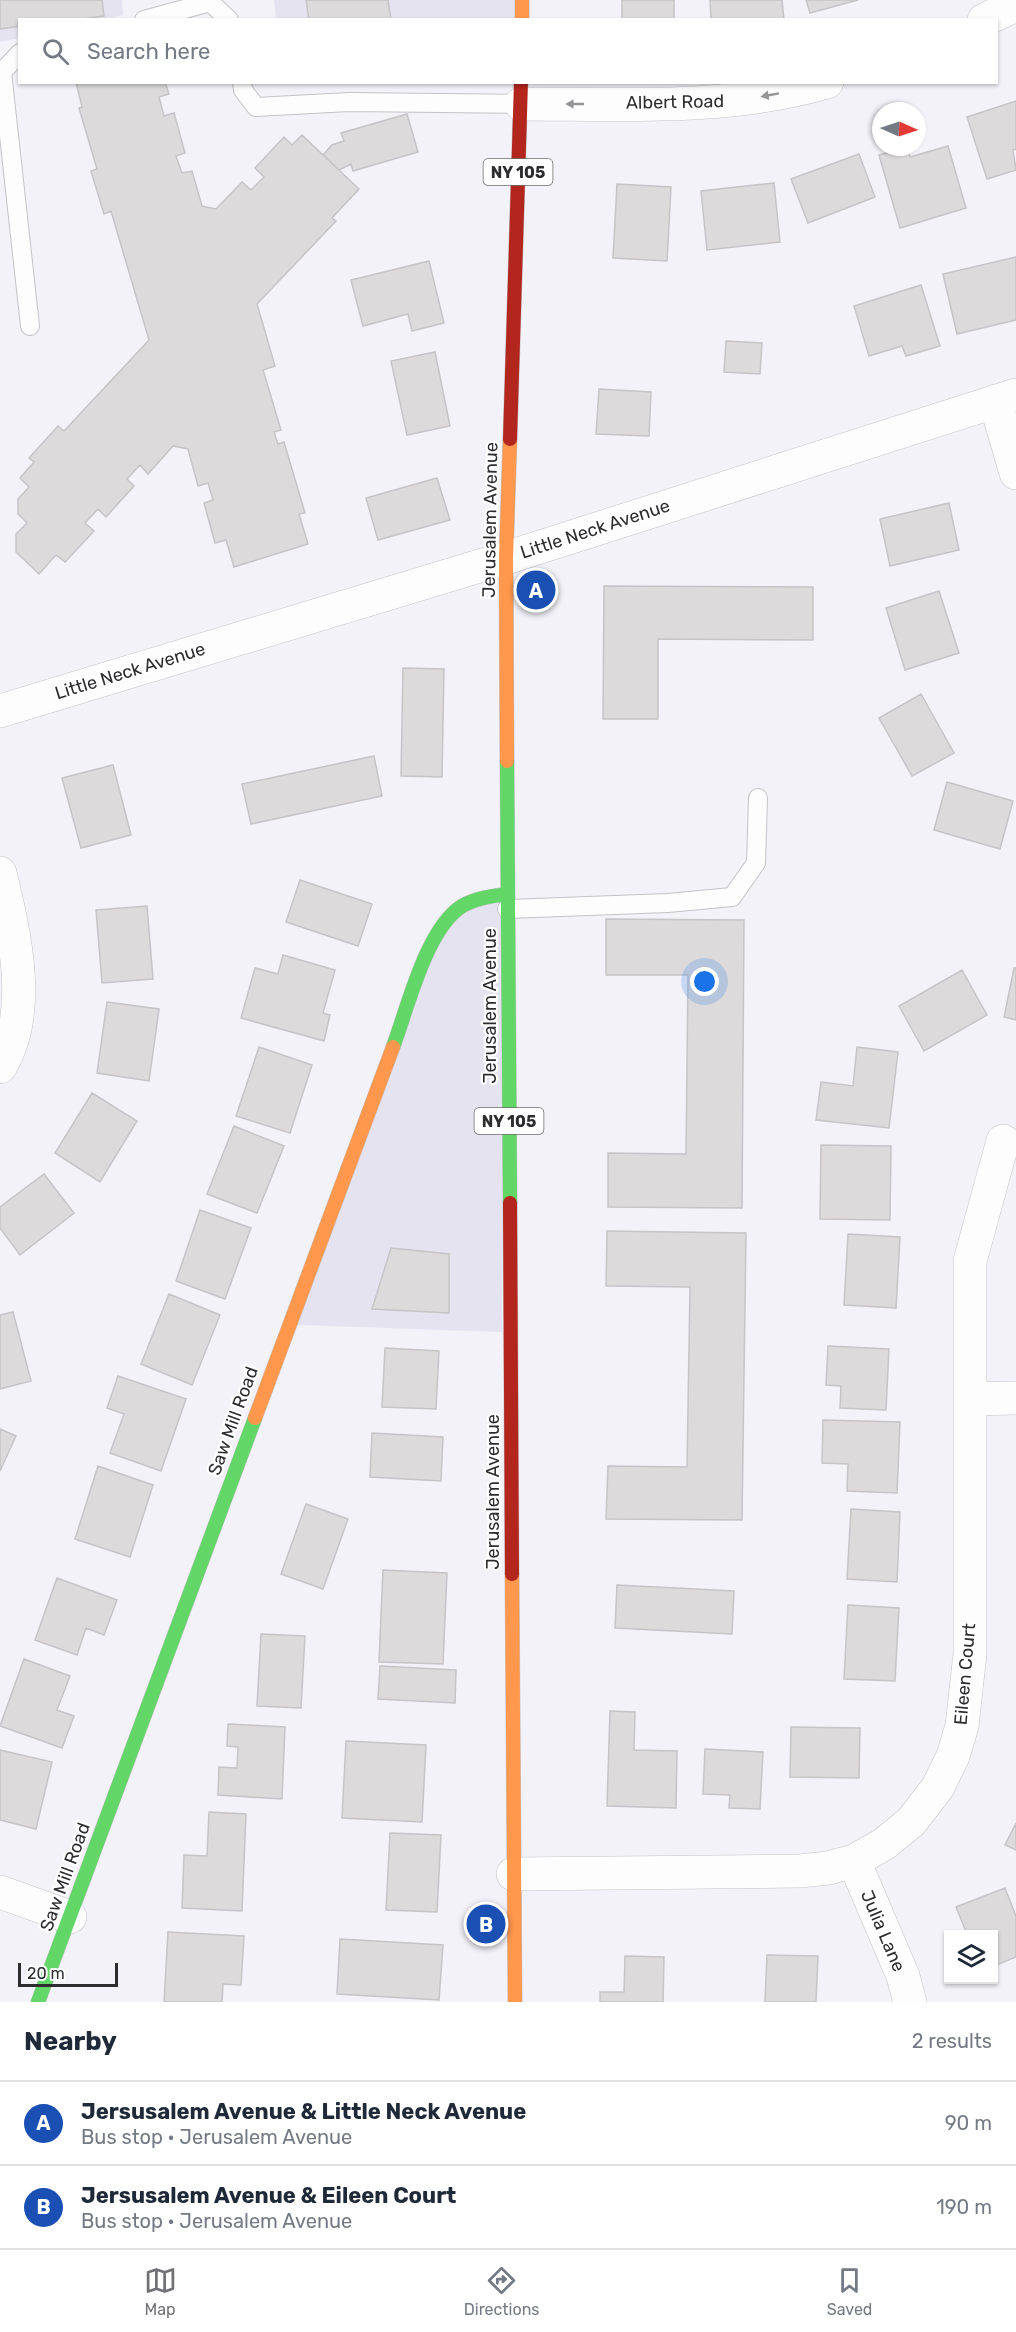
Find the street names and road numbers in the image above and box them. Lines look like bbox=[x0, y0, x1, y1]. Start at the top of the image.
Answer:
street label: Albert Road bbox=[626, 90, 724, 114]
road number: NY 105 bbox=[484, 159, 552, 185]
street label: Jerusalem Avenue bbox=[478, 442, 502, 598]
street label: Little Neck Avenue bbox=[517, 494, 673, 564]
street label: Little Neck Avenue bbox=[52, 638, 208, 704]
street label: Jerusalem Avenue bbox=[479, 928, 501, 1084]
road number: NY 105 bbox=[474, 1108, 544, 1134]
street label: Saw Mill Road bbox=[203, 1364, 263, 1478]
street label: Jerusalem Avenue bbox=[482, 1414, 504, 1570]
street label: Eileen Court bbox=[950, 1622, 980, 1726]
street label: Saw Mill Road bbox=[35, 1820, 95, 1934]
street label: Julia Lane bbox=[856, 1887, 910, 1975]

